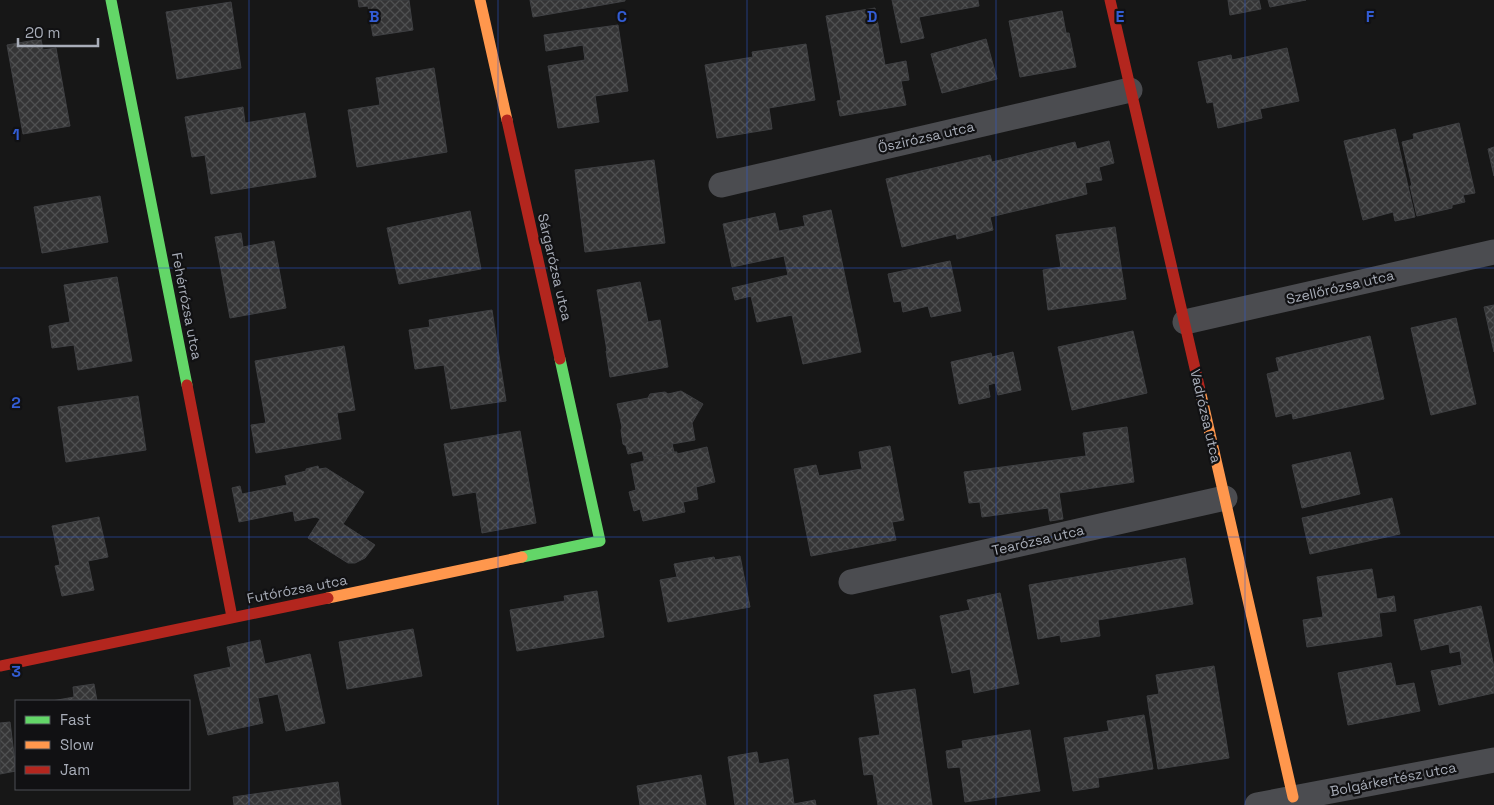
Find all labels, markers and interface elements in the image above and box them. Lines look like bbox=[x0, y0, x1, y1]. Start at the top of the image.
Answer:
text: B bbox=[369, 6, 379, 27]
text: C bbox=[617, 6, 627, 27]
text: D bbox=[867, 6, 877, 27]
text: E bbox=[1116, 6, 1125, 27]
text: F bbox=[1366, 6, 1375, 27]
scale bar bbox=[18, 15, 98, 47]
text: 20 m bbox=[25, 23, 60, 42]
street label: Őszirózsa utca bbox=[876, 117, 976, 157]
text: 1 bbox=[12, 124, 20, 145]
street label: Sárgarózsa utca bbox=[534, 212, 576, 322]
street label: Fehérrózsa utca bbox=[168, 251, 206, 361]
street label: Szellőrózsa utca bbox=[1284, 266, 1396, 308]
street label: Vadrózsa utca bbox=[1186, 367, 1226, 465]
text: 2 bbox=[11, 392, 21, 413]
street label: Tearózsa utca bbox=[990, 521, 1086, 559]
street label: Futórózsa utca bbox=[245, 570, 349, 608]
text: 3 bbox=[11, 661, 21, 682]
legend bbox=[15, 700, 190, 790]
text: Fast bbox=[60, 710, 91, 729]
text: Slow bbox=[60, 735, 94, 754]
street label: Bolgárkertész utca bbox=[1328, 758, 1458, 800]
text: Jam bbox=[60, 760, 90, 779]

